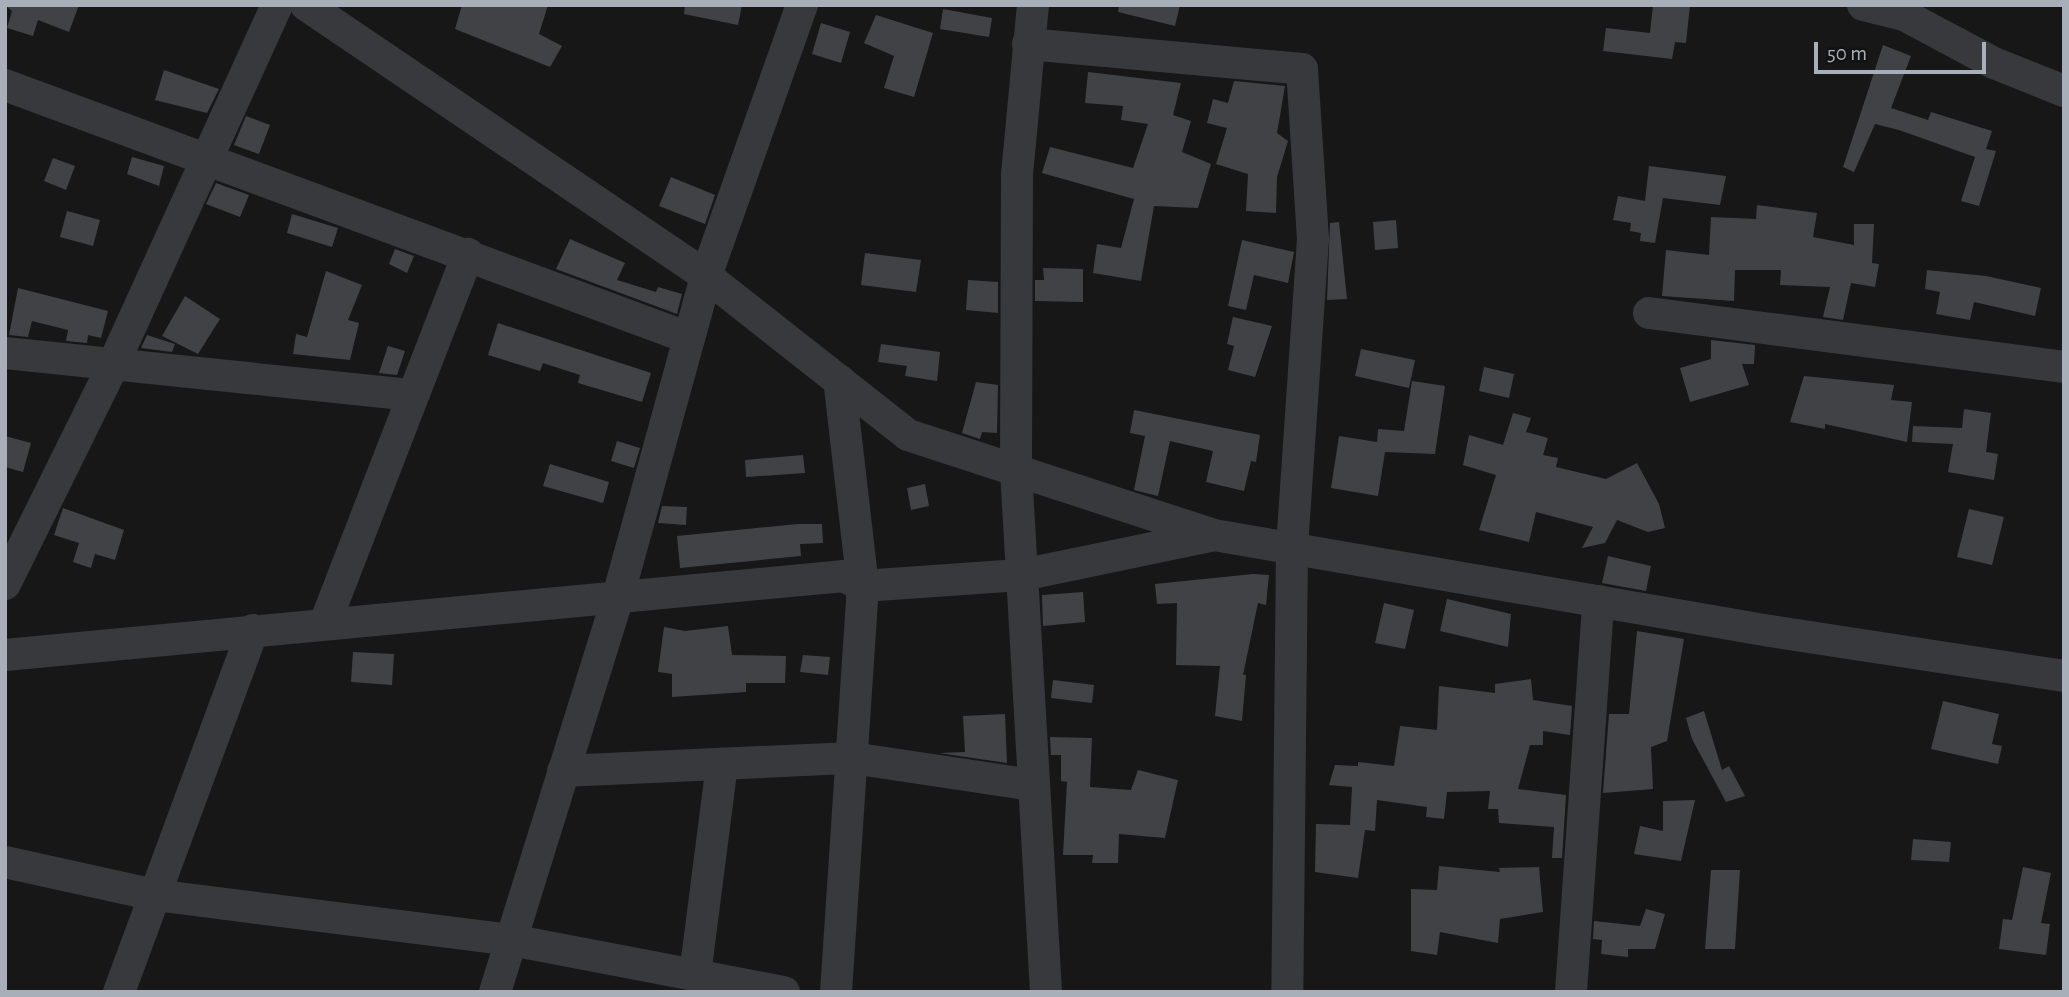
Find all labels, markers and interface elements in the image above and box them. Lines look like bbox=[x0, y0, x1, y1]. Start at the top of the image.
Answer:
scale bar bbox=[1817, 28, 1988, 72]
text: 50 m bbox=[1827, 43, 1867, 64]

